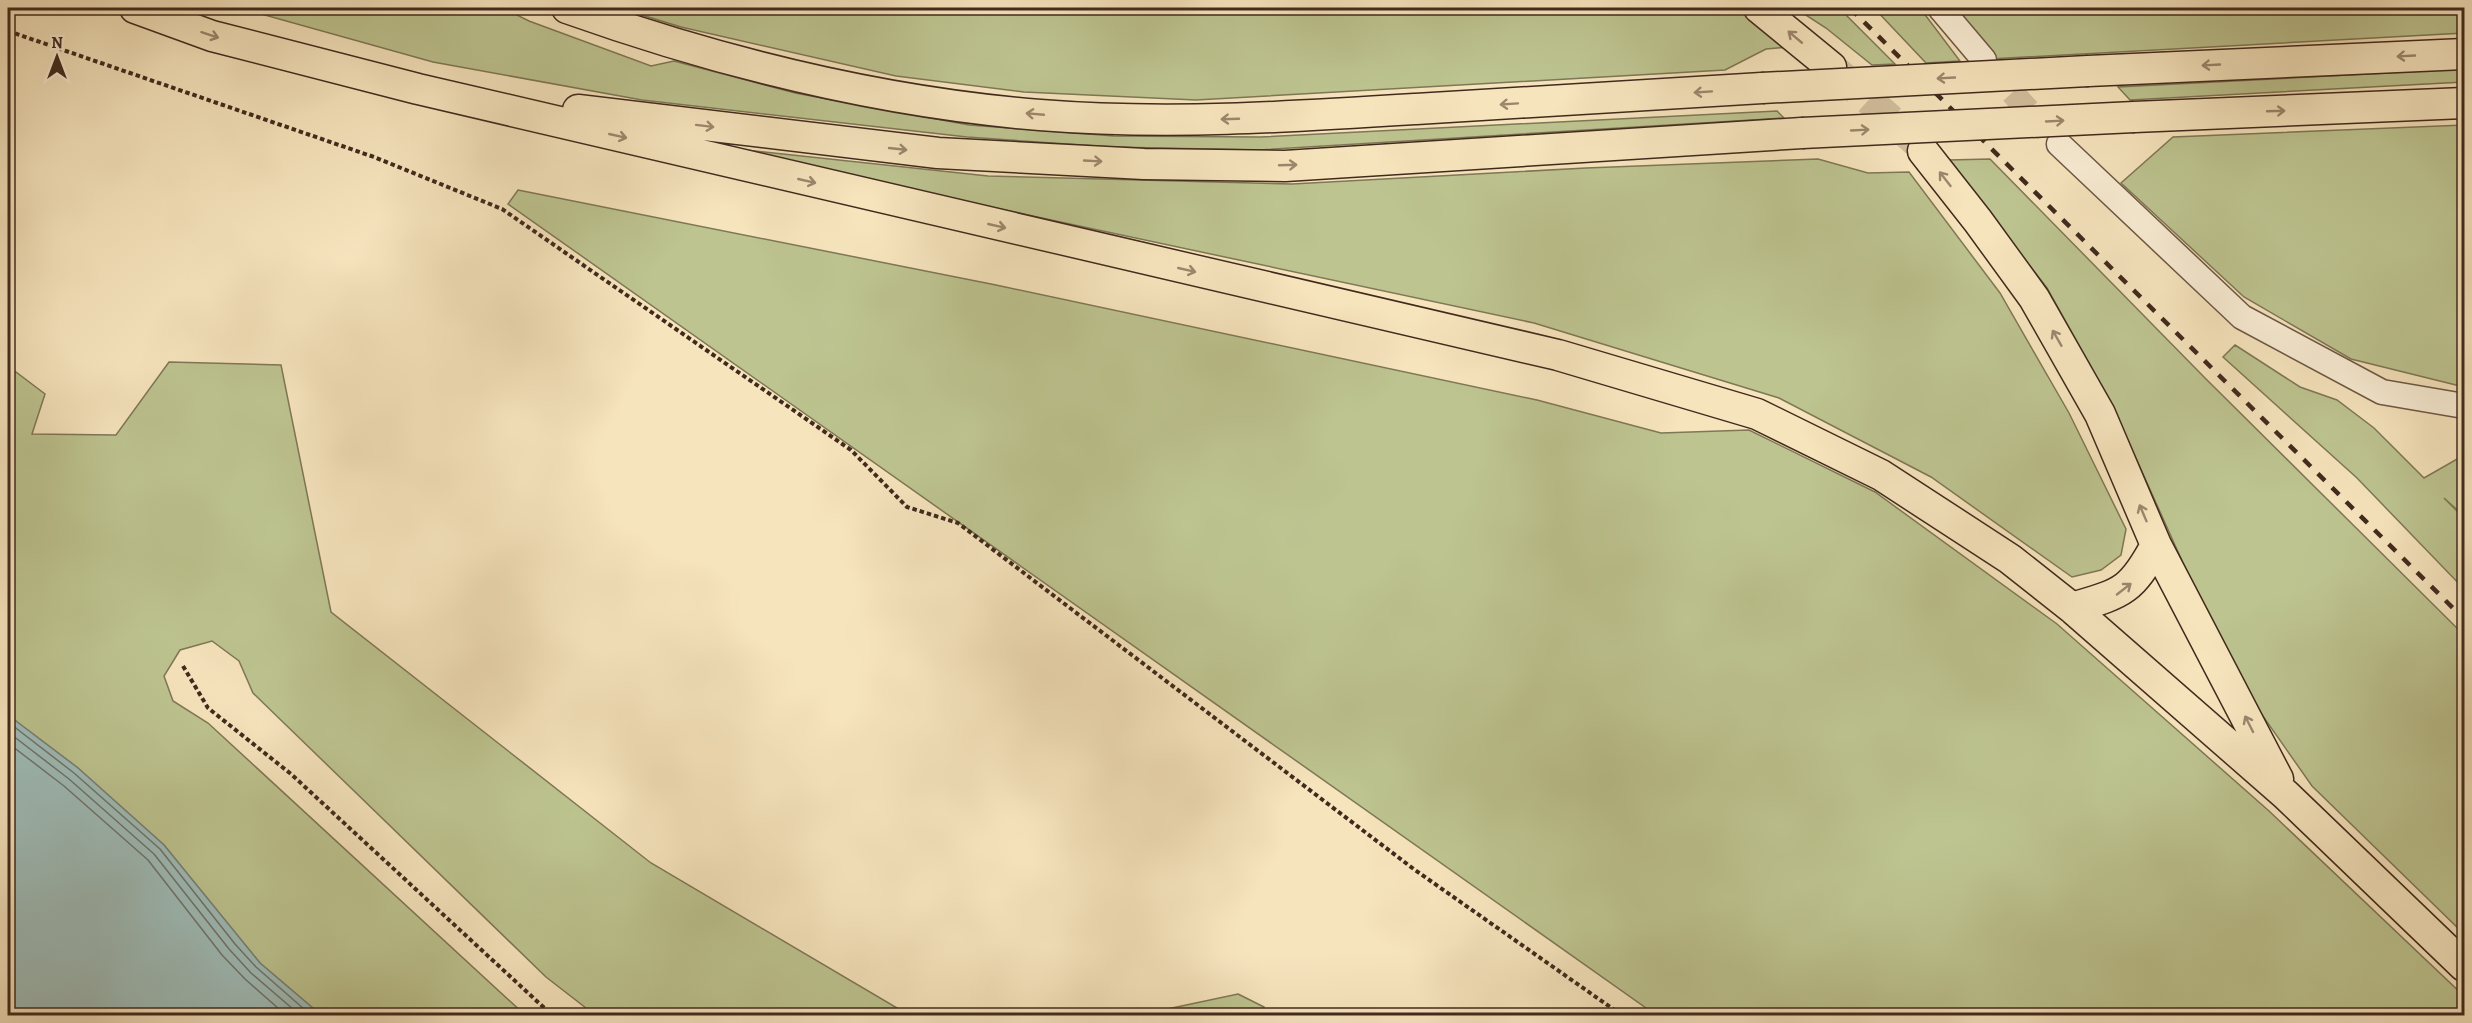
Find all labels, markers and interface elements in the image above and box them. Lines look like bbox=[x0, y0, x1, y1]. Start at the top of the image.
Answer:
north arrow bbox=[27, 27, 87, 87]
one-way arrow bbox=[200, 30, 219, 41]
one-way arrow bbox=[1787, 31, 1803, 44]
text: N bbox=[51, 32, 63, 54]
one-way arrow bbox=[2397, 51, 2417, 62]
one-way arrow bbox=[2202, 60, 2222, 71]
one-way arrow bbox=[1937, 73, 1957, 84]
one-way arrow bbox=[1694, 86, 1714, 97]
one-way arrow bbox=[1499, 98, 1519, 109]
one-way arrow bbox=[2266, 105, 2286, 116]
one-way arrow bbox=[1026, 108, 1046, 119]
one-way arrow bbox=[1220, 113, 1240, 125]
one-way arrow bbox=[2044, 115, 2064, 126]
one-way arrow bbox=[694, 121, 714, 132]
one-way arrow bbox=[1849, 124, 1869, 135]
one-way arrow bbox=[608, 131, 627, 143]
one-way arrow bbox=[888, 143, 908, 154]
one-way arrow bbox=[1082, 155, 1102, 166]
one-way arrow bbox=[1277, 160, 1297, 171]
one-way arrow bbox=[1938, 171, 1951, 187]
one-way arrow bbox=[797, 176, 817, 187]
one-way arrow bbox=[987, 220, 1006, 232]
one-way arrow bbox=[1177, 265, 1196, 277]
one-way arrow bbox=[2050, 330, 2062, 347]
one-way arrow bbox=[2136, 504, 2148, 522]
one-way arrow bbox=[2115, 582, 2131, 595]
one-way arrow bbox=[2243, 715, 2255, 733]

